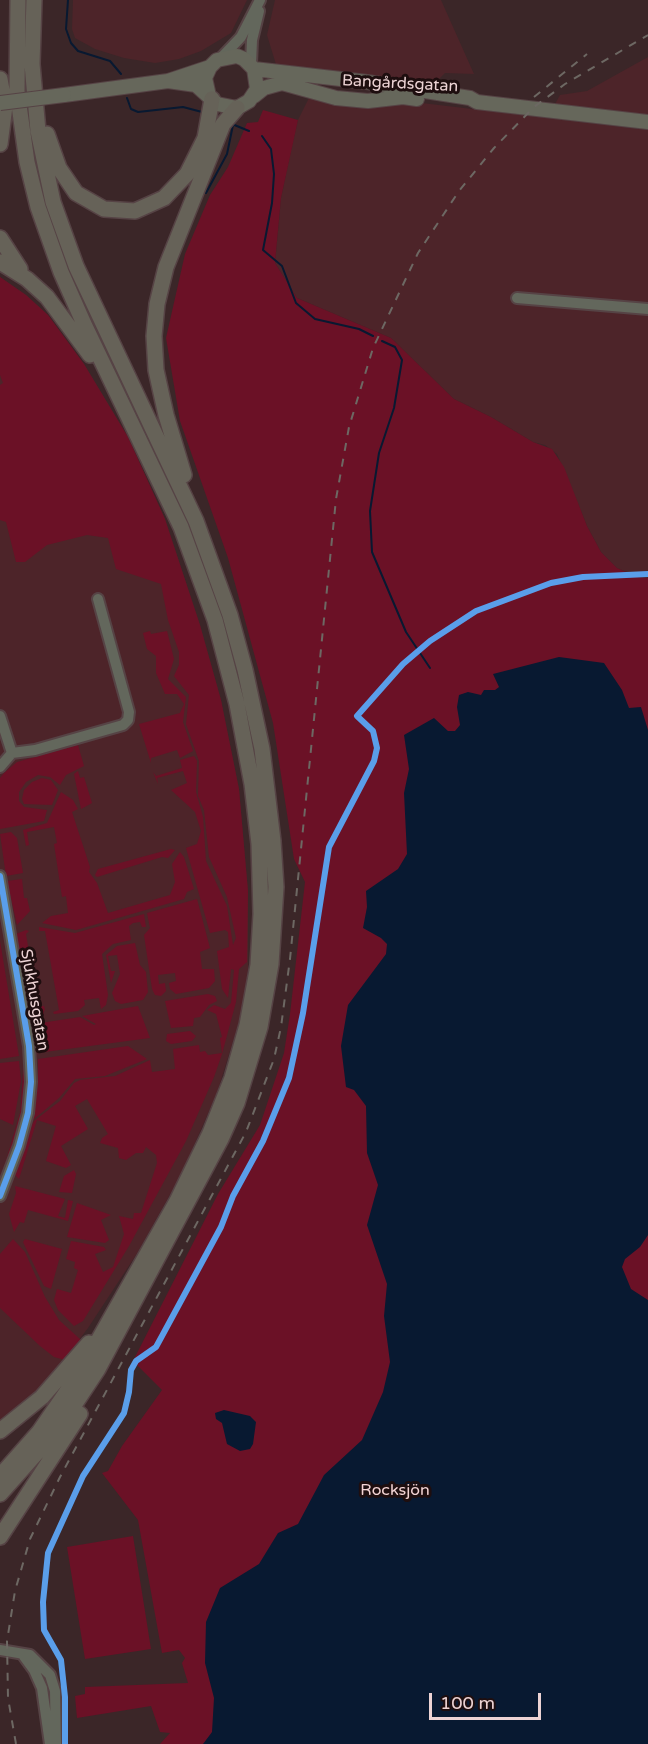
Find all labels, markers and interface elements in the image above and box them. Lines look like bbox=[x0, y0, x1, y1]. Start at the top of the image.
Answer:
street label: Bangårdsgatan bbox=[341, 71, 459, 97]
street label: Sjukhusgatan bbox=[16, 948, 52, 1052]
park label: Rocksjön bbox=[360, 1481, 430, 1501]
scale bar bbox=[432, 1681, 544, 1719]
text: 100 m bbox=[440, 1692, 495, 1714]

